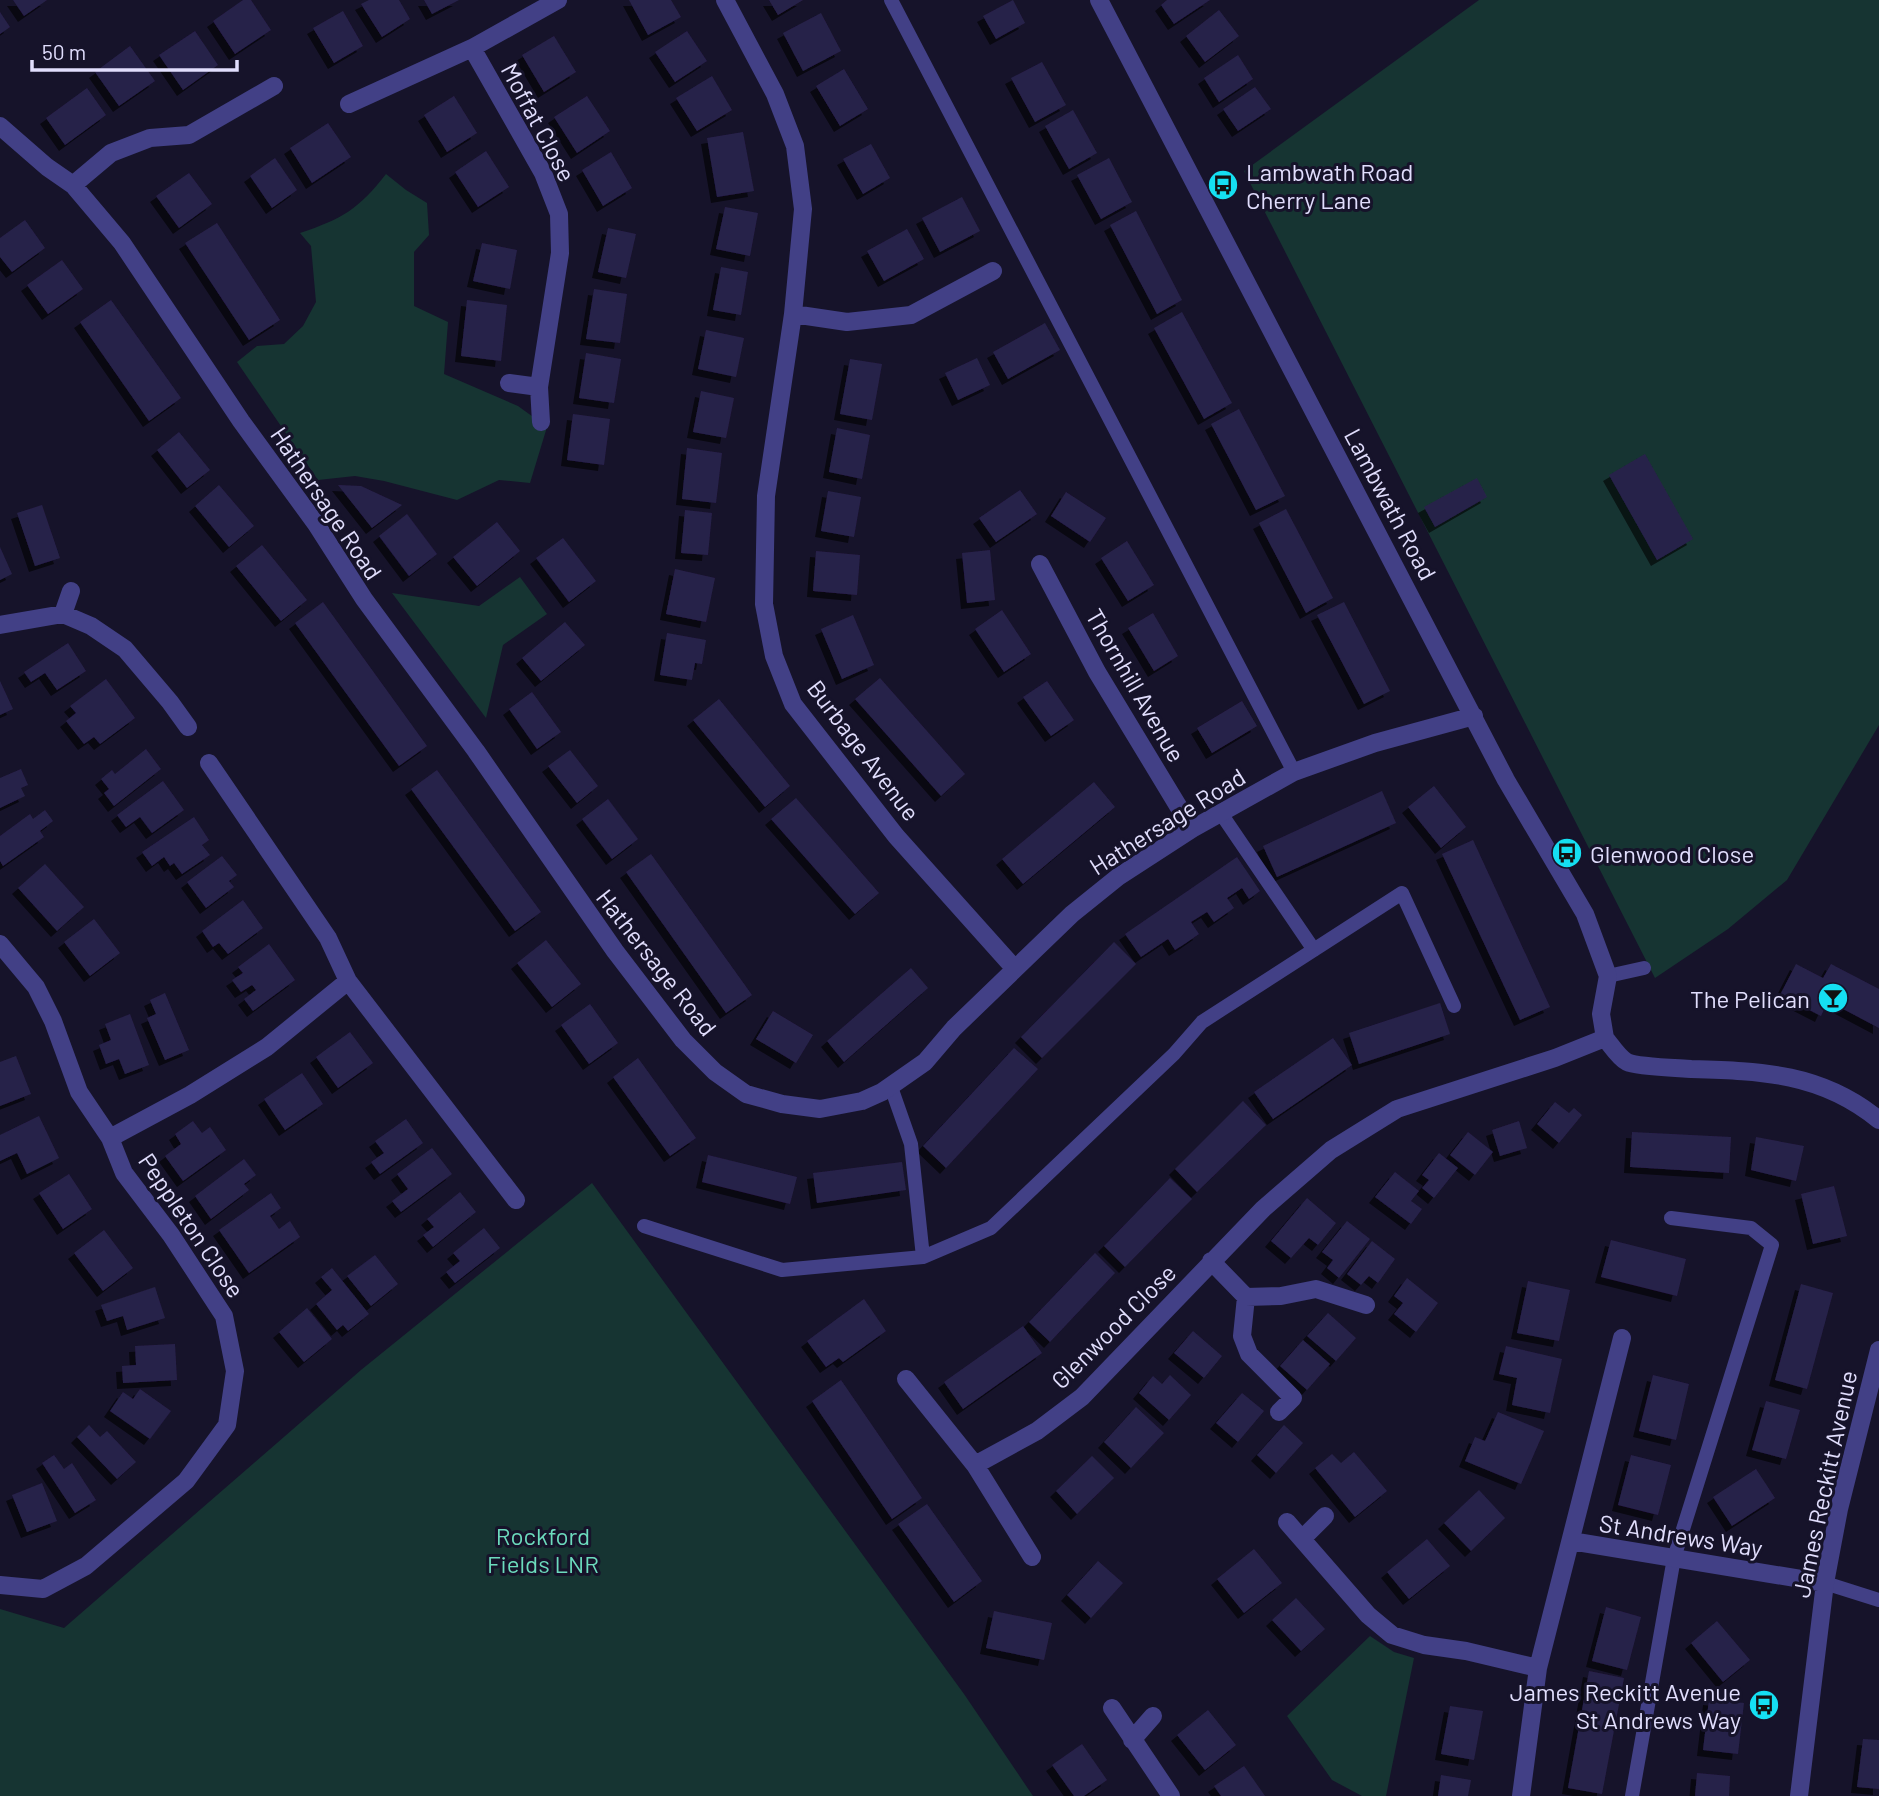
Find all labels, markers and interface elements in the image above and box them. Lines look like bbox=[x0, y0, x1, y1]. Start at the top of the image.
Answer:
scale bar bbox=[32, 28, 236, 72]
text: 50 m bbox=[42, 39, 86, 64]
street label: Moffat Close bbox=[496, 58, 582, 186]
place label: Lambwath Road Cherry Lane bbox=[1246, 157, 1413, 214]
bus stop icon: Lambwath Road Cherry Lane bbox=[1206, 168, 1240, 202]
street label: Hathersage Road bbox=[265, 421, 389, 585]
street label: Lambwath Road bbox=[1339, 423, 1443, 585]
street label: Thornhill Avenue bbox=[1080, 603, 1192, 767]
street label: Burbage Avenue bbox=[802, 674, 926, 826]
street label: Hathersage Road bbox=[1084, 762, 1250, 880]
bus stop icon: Glenwood Close bbox=[1550, 836, 1584, 870]
place label: Glenwood Close bbox=[1590, 839, 1754, 868]
street label: Hathersage Road bbox=[591, 883, 723, 1041]
bar icon: The Pelican bbox=[1816, 981, 1850, 1015]
place label: The Pelican bbox=[1690, 984, 1810, 1013]
street label: Peppleton Close bbox=[133, 1147, 251, 1303]
street label: Glenwood Close bbox=[1045, 1258, 1181, 1394]
street label: James Reckitt Avenue bbox=[1786, 1368, 1862, 1600]
street label: St Andrews Way bbox=[1597, 1508, 1765, 1562]
park label: Rockford Fields LNR bbox=[487, 1521, 599, 1578]
place label: James Reckitt Avenue St Andrews Way bbox=[1510, 1677, 1741, 1734]
bus stop icon: James Reckitt Avenue St Andrews Way bbox=[1747, 1688, 1781, 1722]

